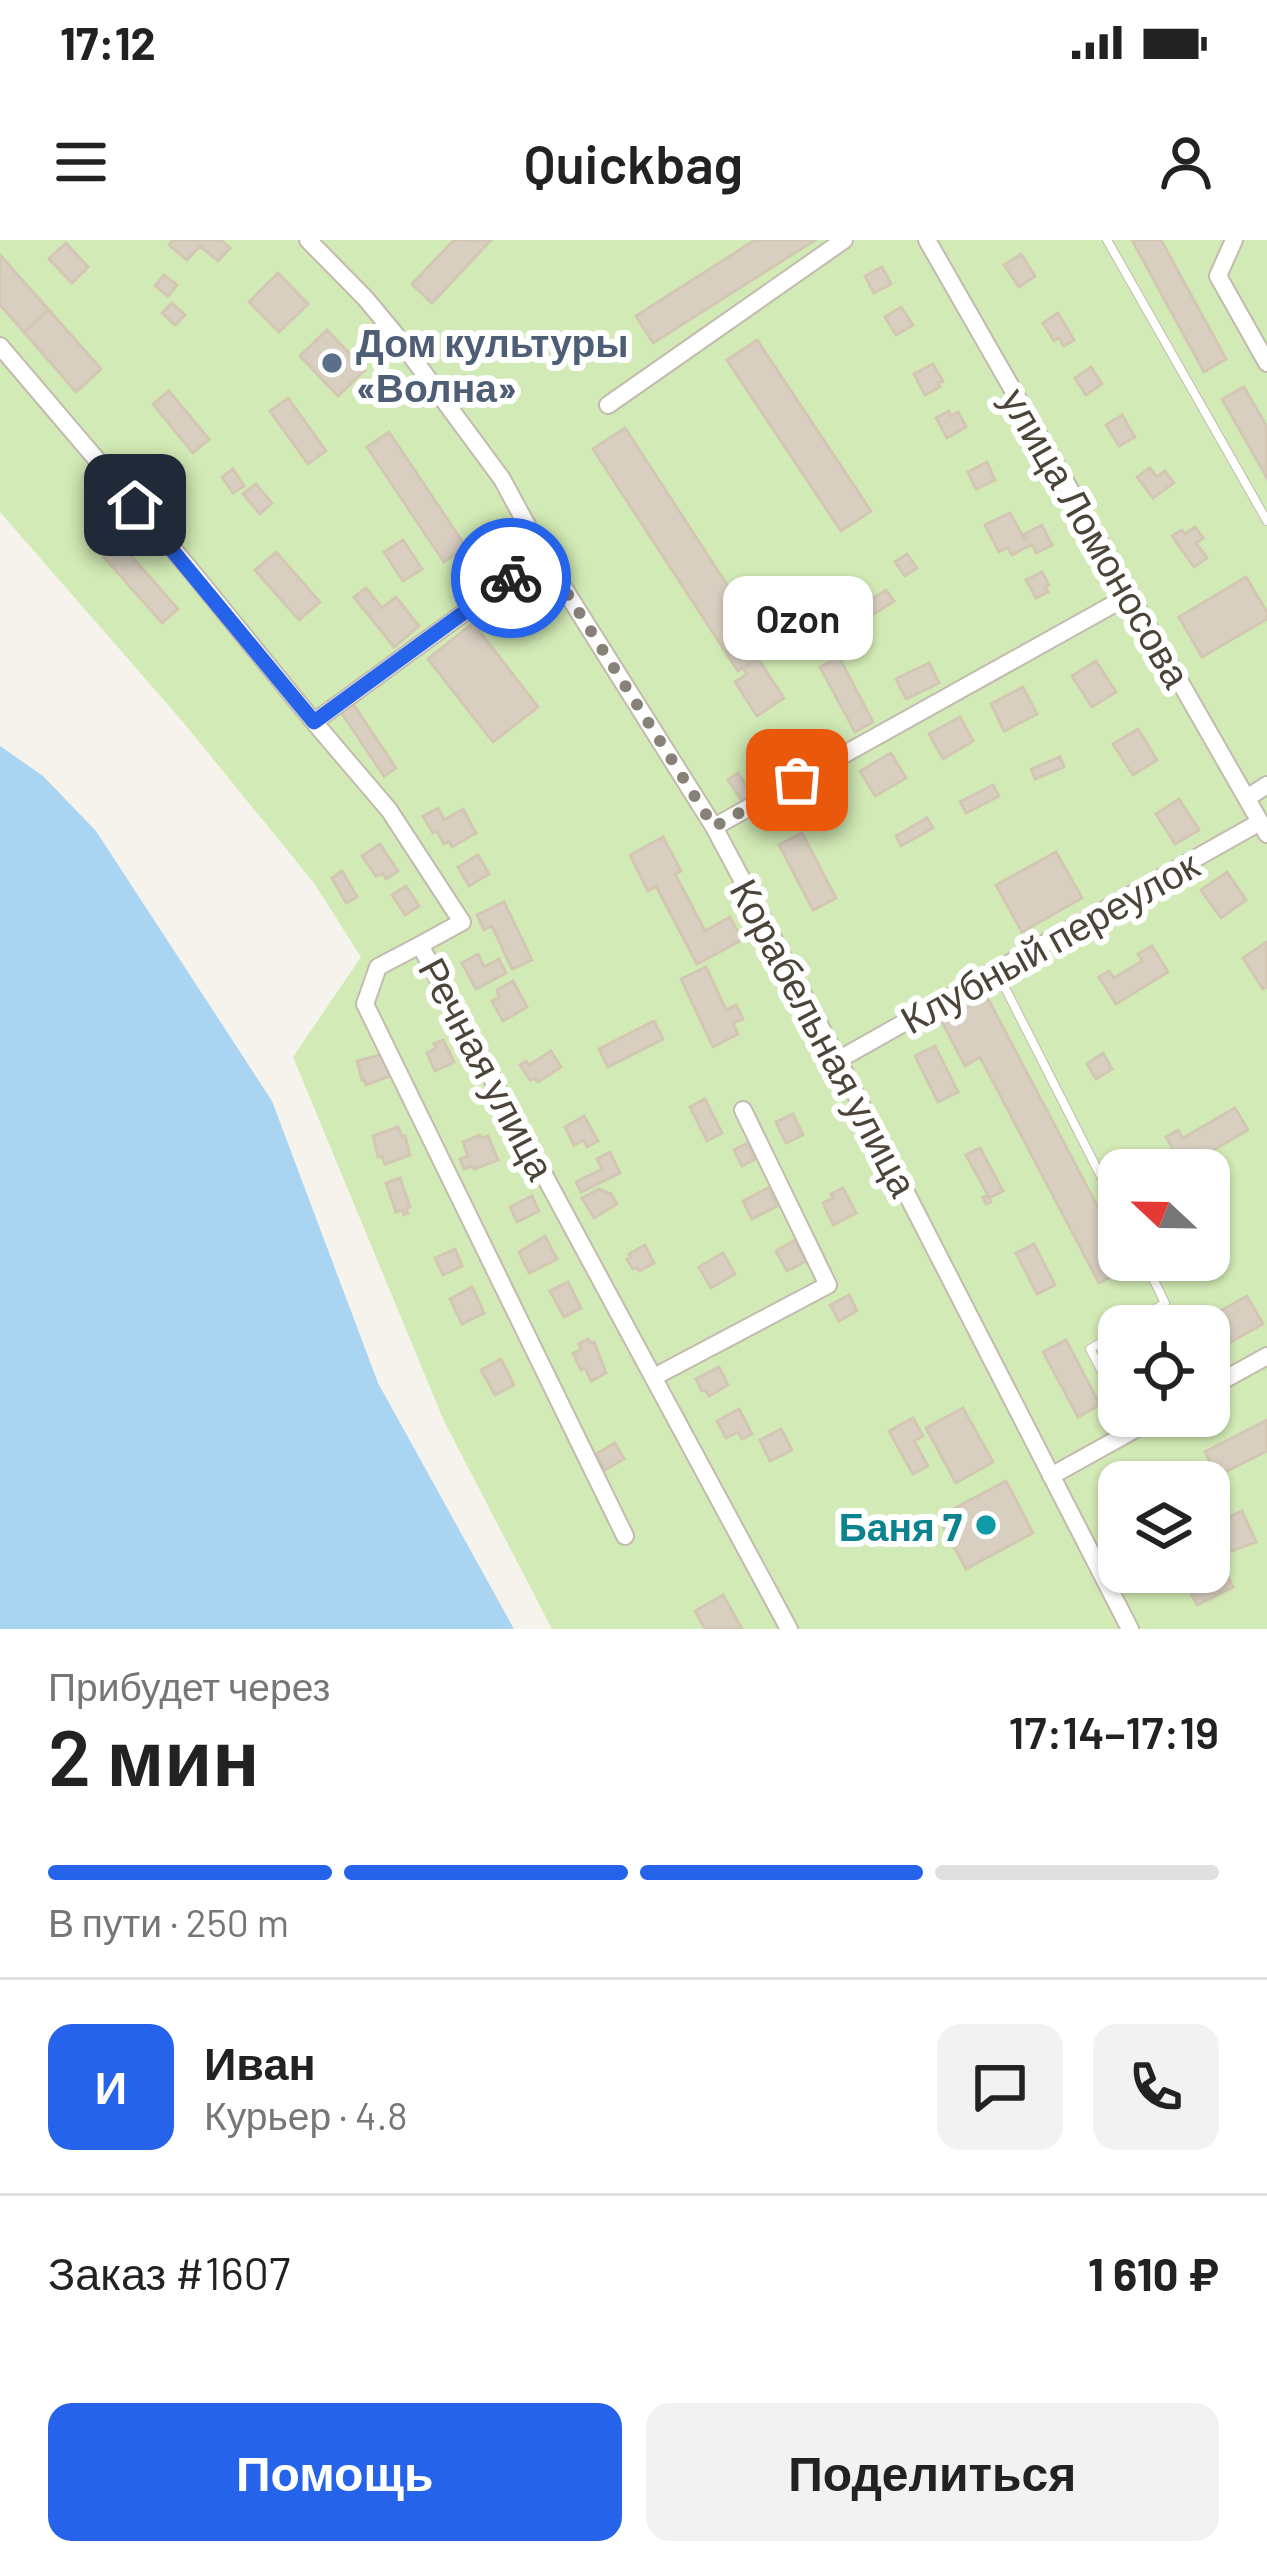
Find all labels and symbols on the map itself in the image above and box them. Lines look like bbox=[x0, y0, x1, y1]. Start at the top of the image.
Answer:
place label: Дом культуры «Волна» bbox=[356, 318, 629, 410]
marker: Дом культуры «Волна» bbox=[319, 350, 345, 376]
street label: улица Ломоносова bbox=[992, 379, 1202, 695]
pin bbox=[84, 454, 186, 556]
courier bbox=[451, 518, 571, 638]
callout: Ozon bbox=[722, 576, 872, 660]
pin bbox=[746, 729, 848, 831]
street label: Клубный переулок bbox=[892, 839, 1207, 1042]
street label: Корабельная улица bbox=[721, 870, 929, 1204]
street label: Речная улица bbox=[410, 949, 566, 1187]
north arrow bbox=[1098, 1149, 1230, 1281]
place label: Баня 7 bbox=[839, 1502, 962, 1549]
marker: Баня 7 bbox=[973, 1512, 999, 1538]

